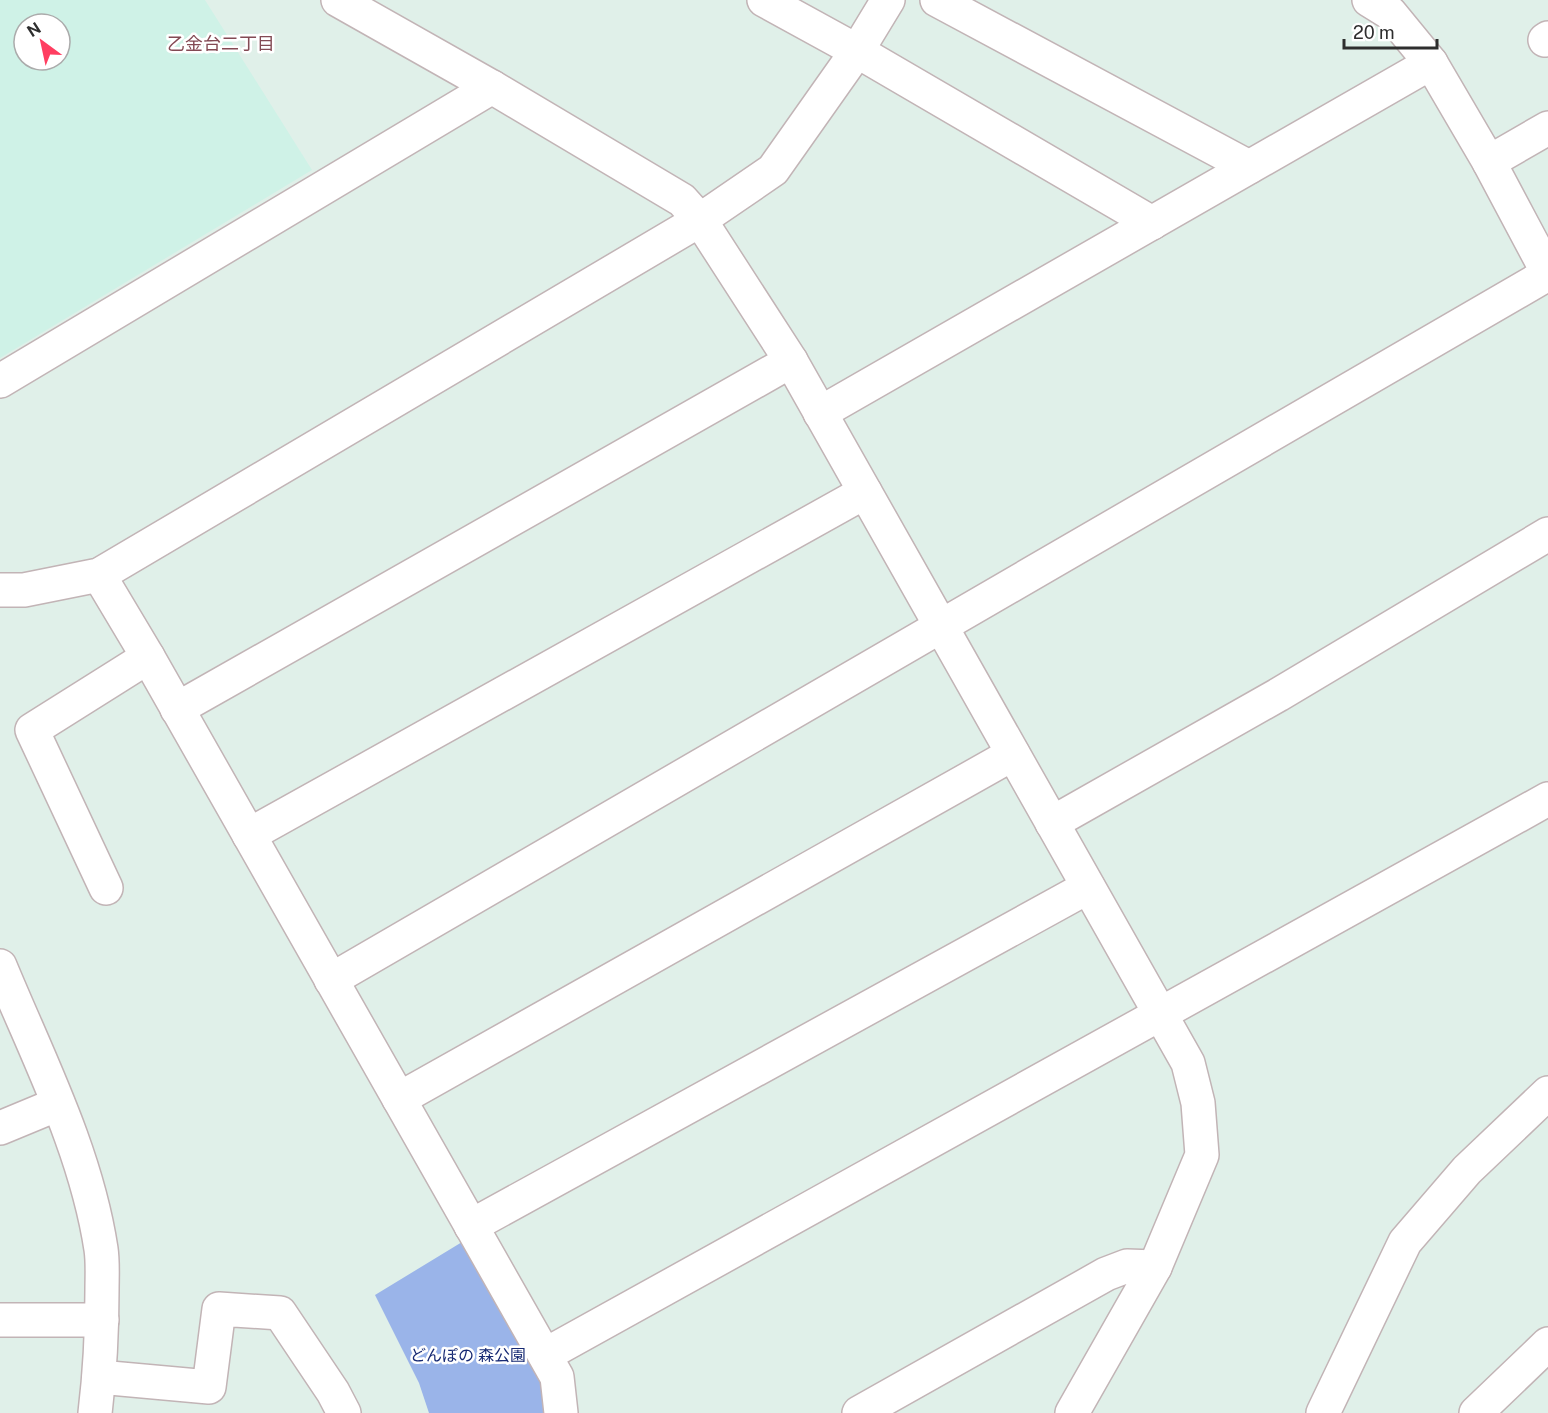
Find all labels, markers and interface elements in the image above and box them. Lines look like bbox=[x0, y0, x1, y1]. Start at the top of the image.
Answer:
north arrow bbox=[12, 12, 72, 72]
scale bar bbox=[1344, 12, 1437, 50]
text: N bbox=[24, 18, 45, 41]
text: 20 m bbox=[1353, 22, 1395, 43]
district label: 乙金台二丁目 bbox=[167, 33, 275, 54]
park label: どんぽの 森公園 bbox=[410, 1346, 526, 1365]

